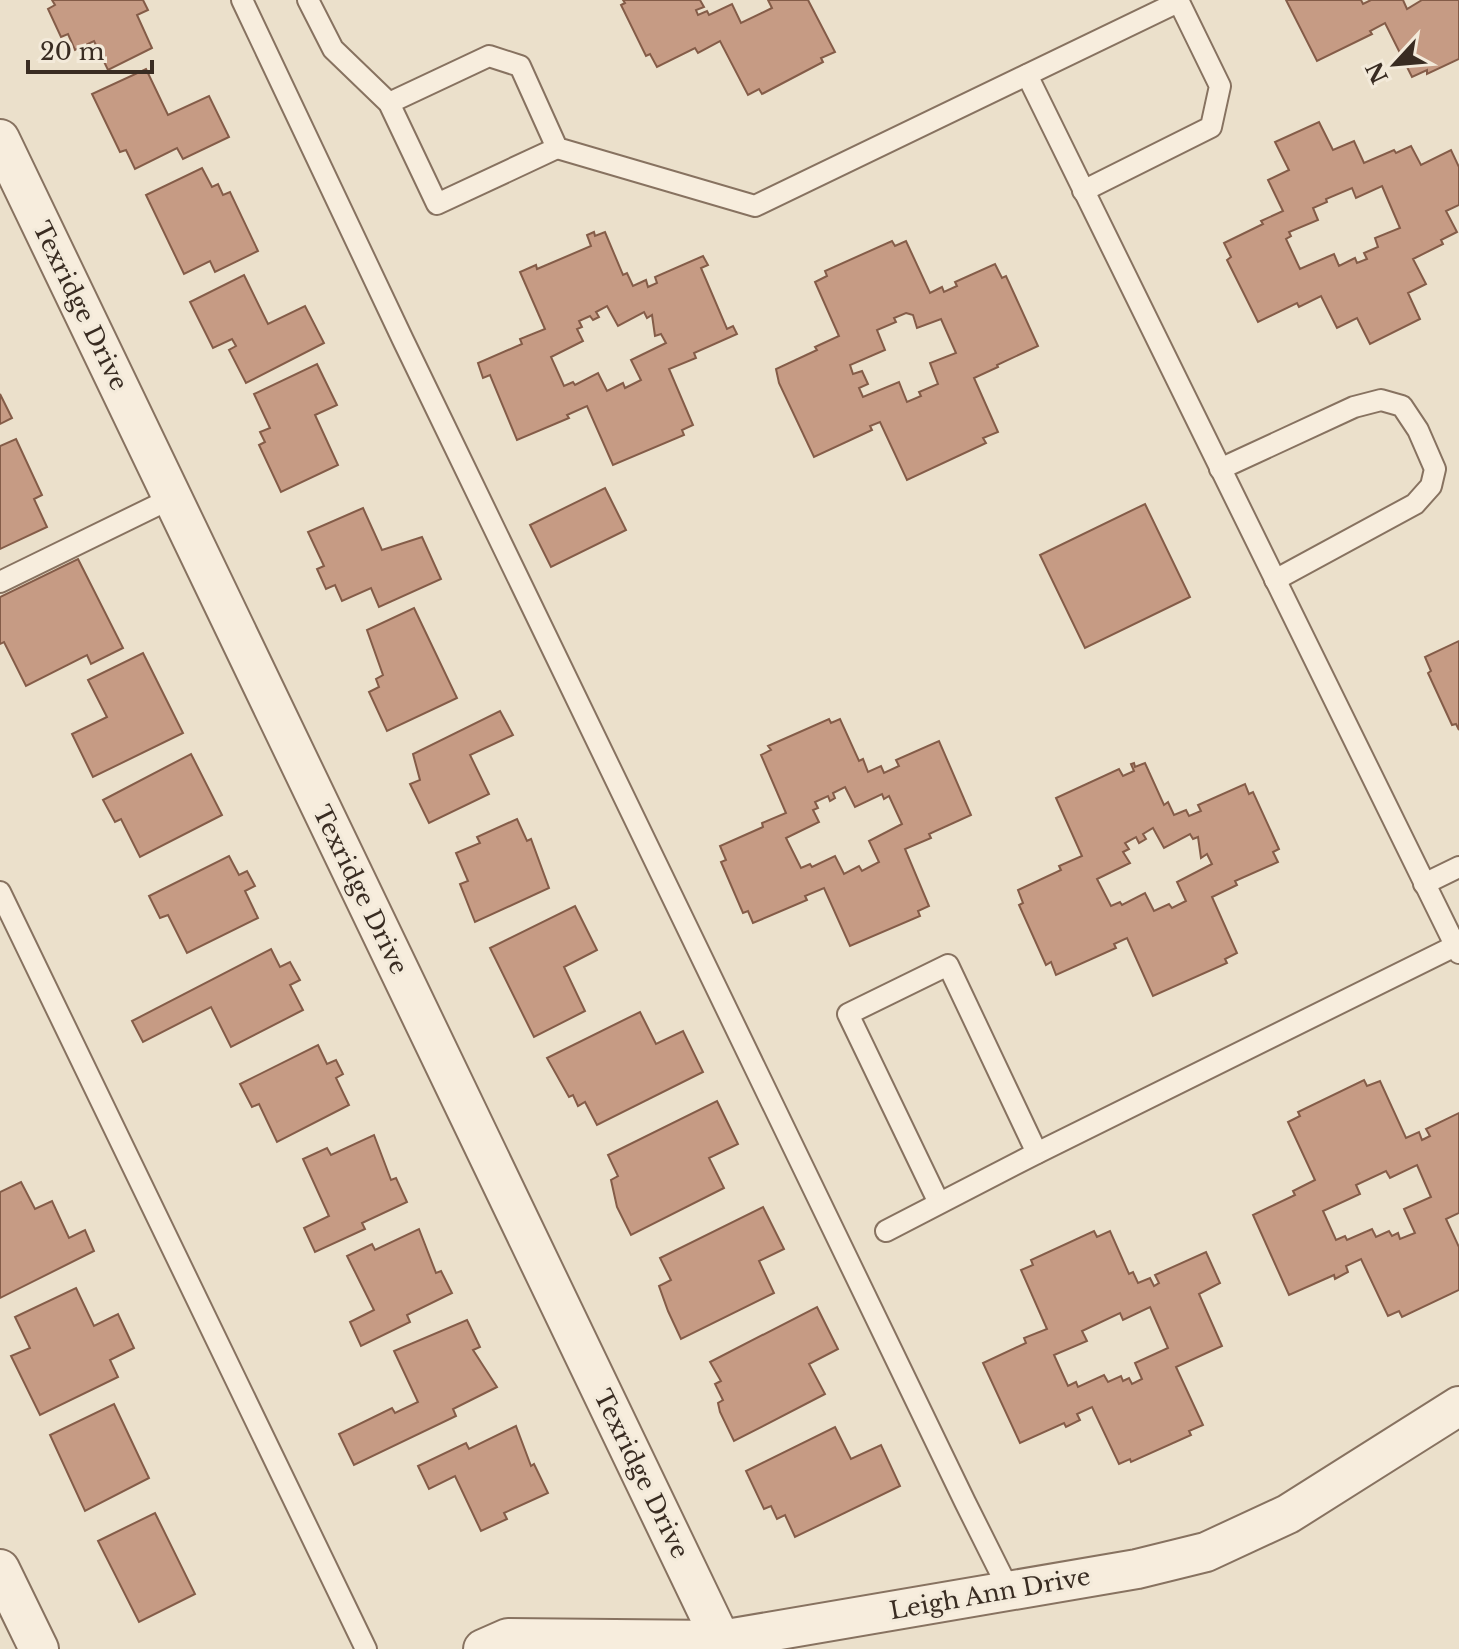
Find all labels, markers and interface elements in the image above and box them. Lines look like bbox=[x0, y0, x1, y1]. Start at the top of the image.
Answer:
scale bar bbox=[28, 24, 152, 74]
north arrow bbox=[1355, 24, 1435, 104]
text: 20 m bbox=[40, 37, 105, 66]
text: N bbox=[1361, 57, 1394, 88]
street label: Texridge Drive bbox=[27, 217, 134, 395]
street label: Texridge Drive bbox=[307, 801, 414, 979]
street label: Texridge Drive bbox=[588, 1385, 695, 1563]
street label: Leigh Ann Drive bbox=[887, 1562, 1093, 1625]

